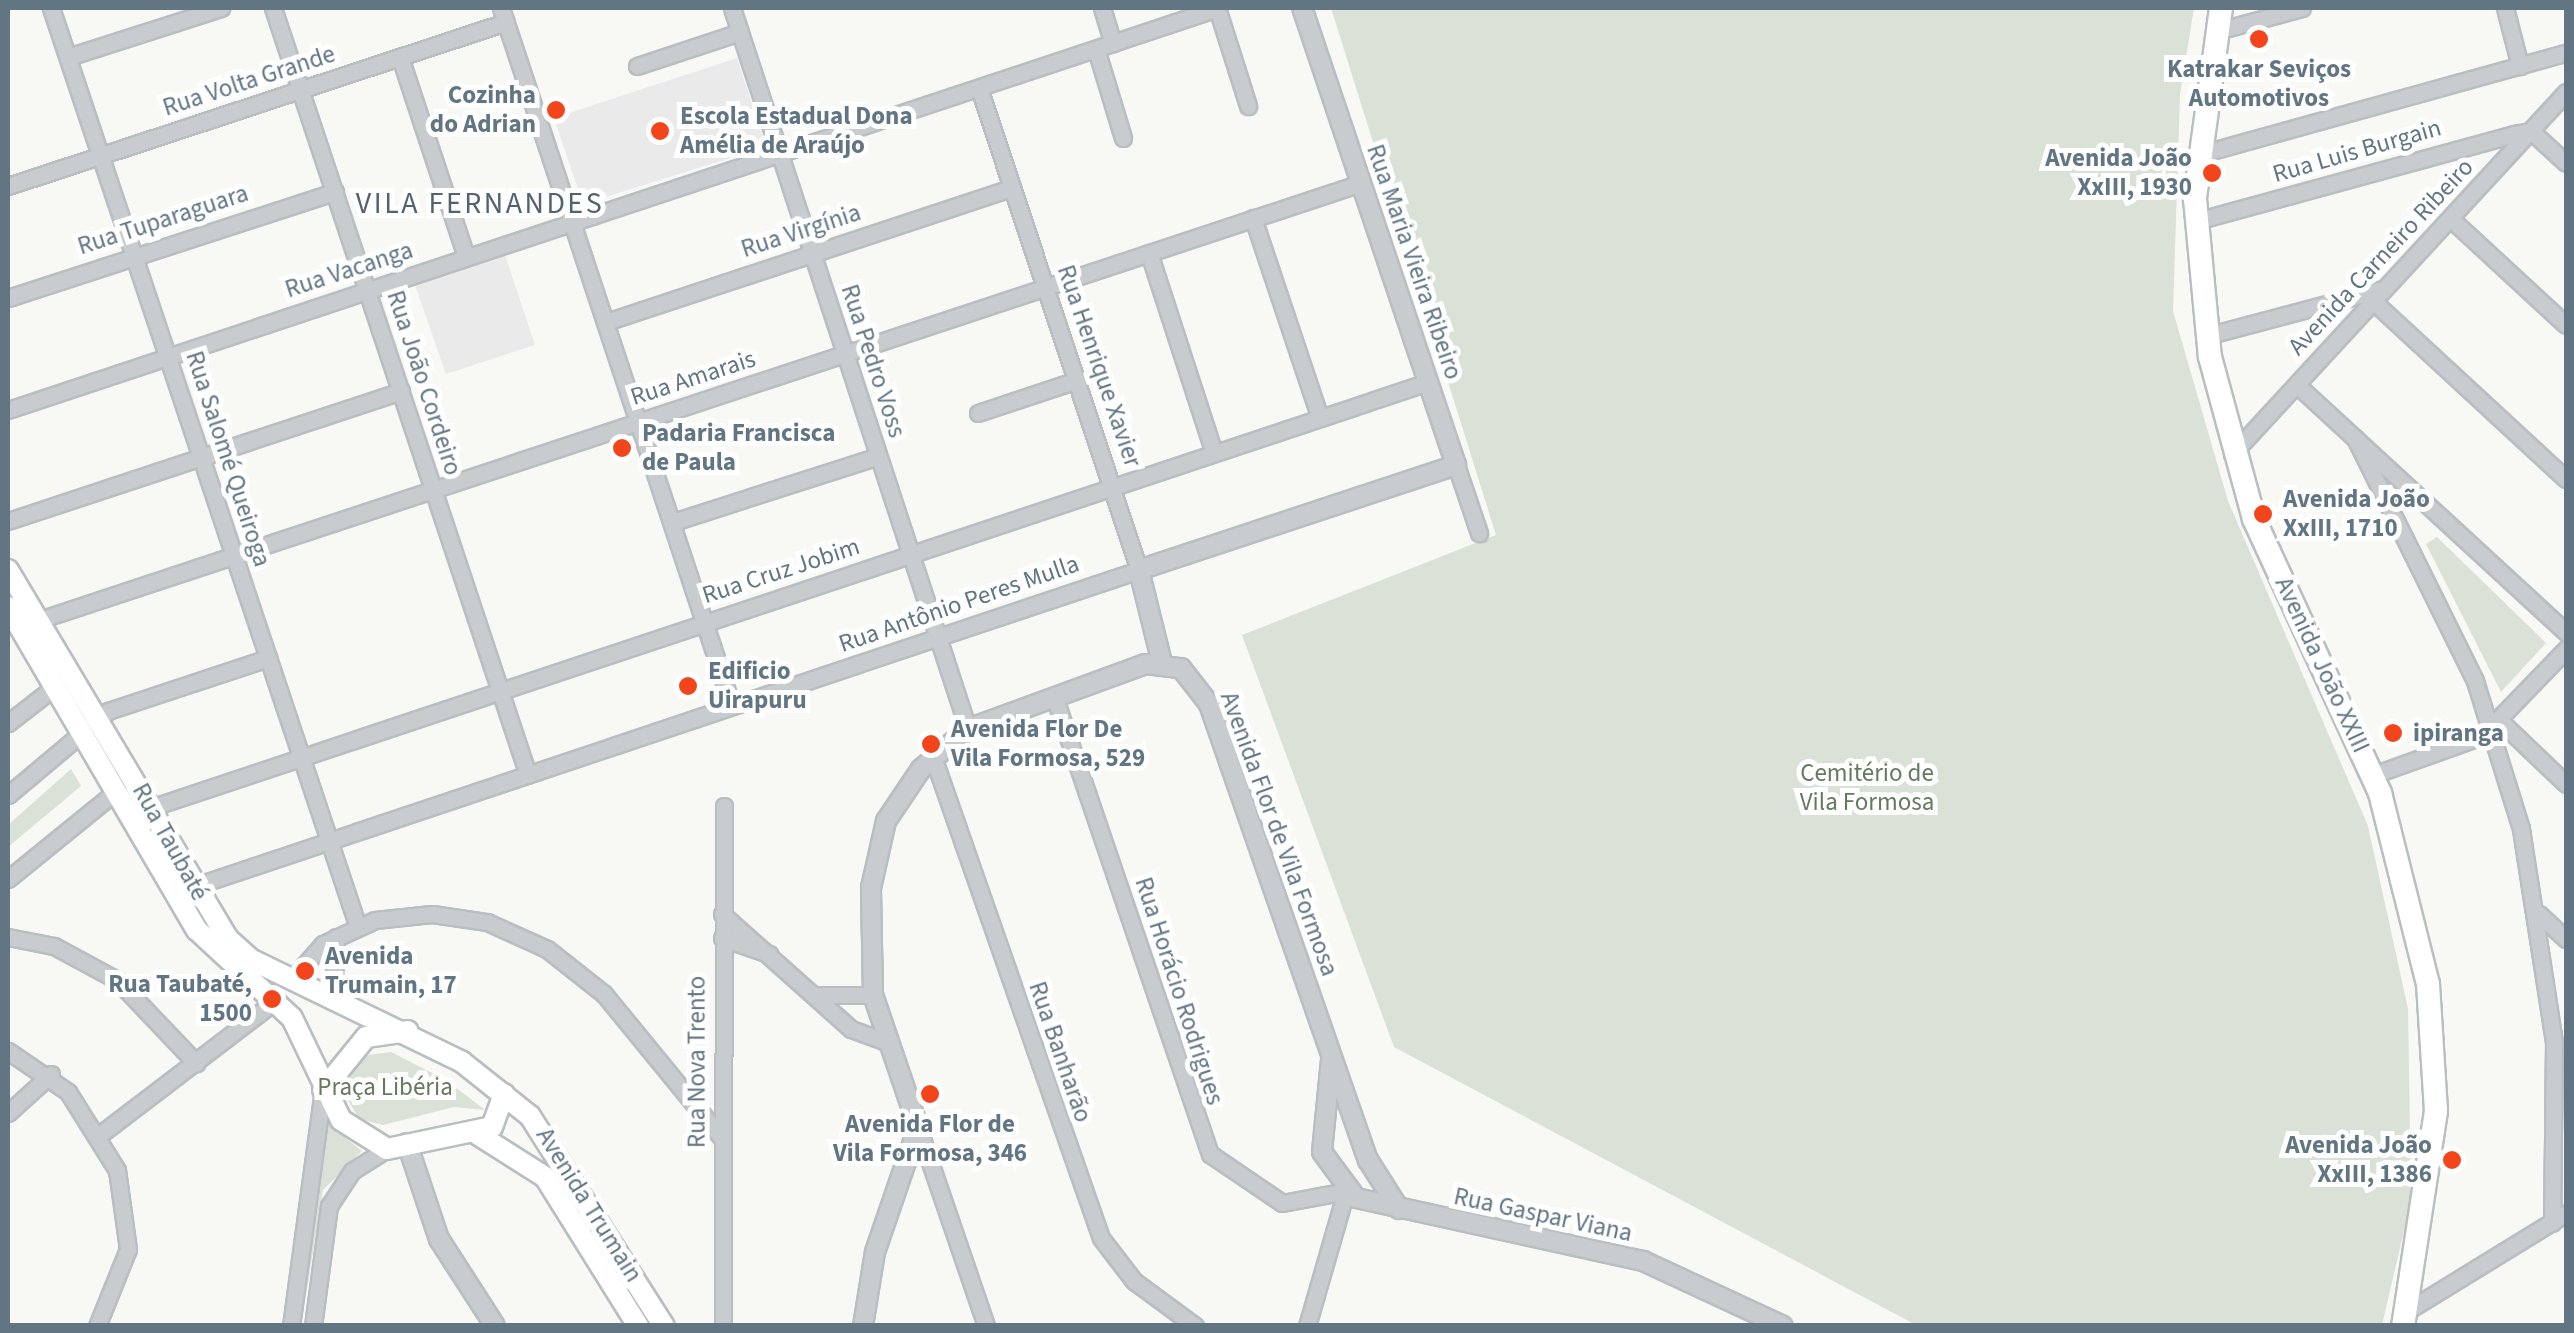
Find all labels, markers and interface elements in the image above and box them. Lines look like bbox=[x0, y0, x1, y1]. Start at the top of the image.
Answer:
marker: Katrakar Seviços Automotivos bbox=[2248, 28, 2270, 50]
street label: Rua Volta Grande bbox=[159, 39, 339, 123]
place label: Katrakar Seviços Automotivos bbox=[2167, 55, 2351, 114]
place label: Cozinha do Adrian bbox=[430, 81, 536, 140]
marker: Cozinha do Adrian bbox=[545, 99, 567, 121]
place label: Escola Estadual Dona Amélia de Araújo bbox=[680, 102, 913, 161]
street label: Rua Luis Burgain bbox=[2269, 113, 2445, 189]
marker: Escola Estadual Dona Amélia de Araújo bbox=[649, 120, 671, 142]
street label: Rua Maria Vieira Ribeiro bbox=[1360, 141, 1468, 383]
place label: Avenida João XxIII, 1930 bbox=[2045, 144, 2192, 203]
street label: Avenida Carneiro Ribeiro bbox=[2282, 152, 2480, 362]
marker: Avenida João XxIII, 1930 bbox=[2201, 162, 2223, 184]
street label: Rua Tuparaguara bbox=[74, 178, 252, 262]
district label: VILA FERNANDES bbox=[356, 186, 604, 222]
street label: Rua Virgínia bbox=[737, 198, 865, 264]
street label: Rua Vacanga bbox=[281, 235, 417, 305]
street label: Rua Henrique Xavier bbox=[1050, 261, 1148, 471]
street label: Rua Pedro Voss bbox=[834, 281, 912, 441]
street label: Rua João Cordeiro bbox=[380, 287, 468, 479]
street label: Rua Amarais bbox=[627, 344, 759, 412]
street label: Rua Salomé Queiroga bbox=[179, 347, 277, 571]
place label: Padaria Francisca de Paula bbox=[642, 419, 835, 478]
marker: Padaria Francisca de Paula bbox=[611, 437, 633, 459]
place label: Avenida João XxIII, 1710 bbox=[2283, 485, 2430, 544]
marker: Avenida João XxIII, 1710 bbox=[2252, 503, 2274, 525]
street label: Rua Cruz Jobim bbox=[698, 531, 864, 611]
street label: Rua Antônio Peres Mulla bbox=[835, 549, 1083, 659]
street label: Avenida João XXIII bbox=[2268, 572, 2376, 758]
place label: Edificio Uirapuru bbox=[708, 657, 807, 716]
marker: Edificio Uirapuru bbox=[677, 675, 699, 697]
street label: Avenida Flor de Vila Formosa bbox=[1214, 688, 1344, 980]
place label: Avenida Flor De Vila Formosa, 529 bbox=[951, 715, 1145, 774]
place label: ipiranga bbox=[2413, 718, 2504, 748]
marker: ipiranga bbox=[2382, 722, 2404, 744]
marker: Avenida Flor De Vila Formosa, 529 bbox=[920, 733, 942, 755]
park label: Cemitério de Vila Formosa bbox=[1800, 759, 1934, 818]
street label: Rua Taubaté bbox=[126, 778, 214, 906]
street label: Rua Horácio Rodrigues bbox=[1128, 873, 1230, 1109]
place label: Avenida Trumain, 17 bbox=[325, 942, 457, 1001]
marker: Avenida Trumain, 17 bbox=[294, 960, 316, 982]
place label: Rua Taubaté, 1500 bbox=[108, 970, 252, 1029]
street label: Rua Nova Trento bbox=[682, 976, 712, 1148]
street label: Rua Banharão bbox=[1022, 978, 1098, 1126]
marker: Rua Taubaté, 1500 bbox=[261, 988, 283, 1010]
park label: Praça Libéria bbox=[317, 1072, 453, 1102]
marker: Avenida Flor de Vila Formosa, 346 bbox=[919, 1083, 941, 1105]
place label: Avenida Flor de Vila Formosa, 346 bbox=[833, 1110, 1027, 1169]
street label: Avenida Trumain bbox=[530, 1122, 648, 1288]
place label: Avenida João XxIII, 1386 bbox=[2285, 1131, 2432, 1190]
marker: Avenida João XxIII, 1386 bbox=[2441, 1149, 2463, 1171]
street label: Rua Gaspar Viana bbox=[1451, 1181, 1635, 1249]

